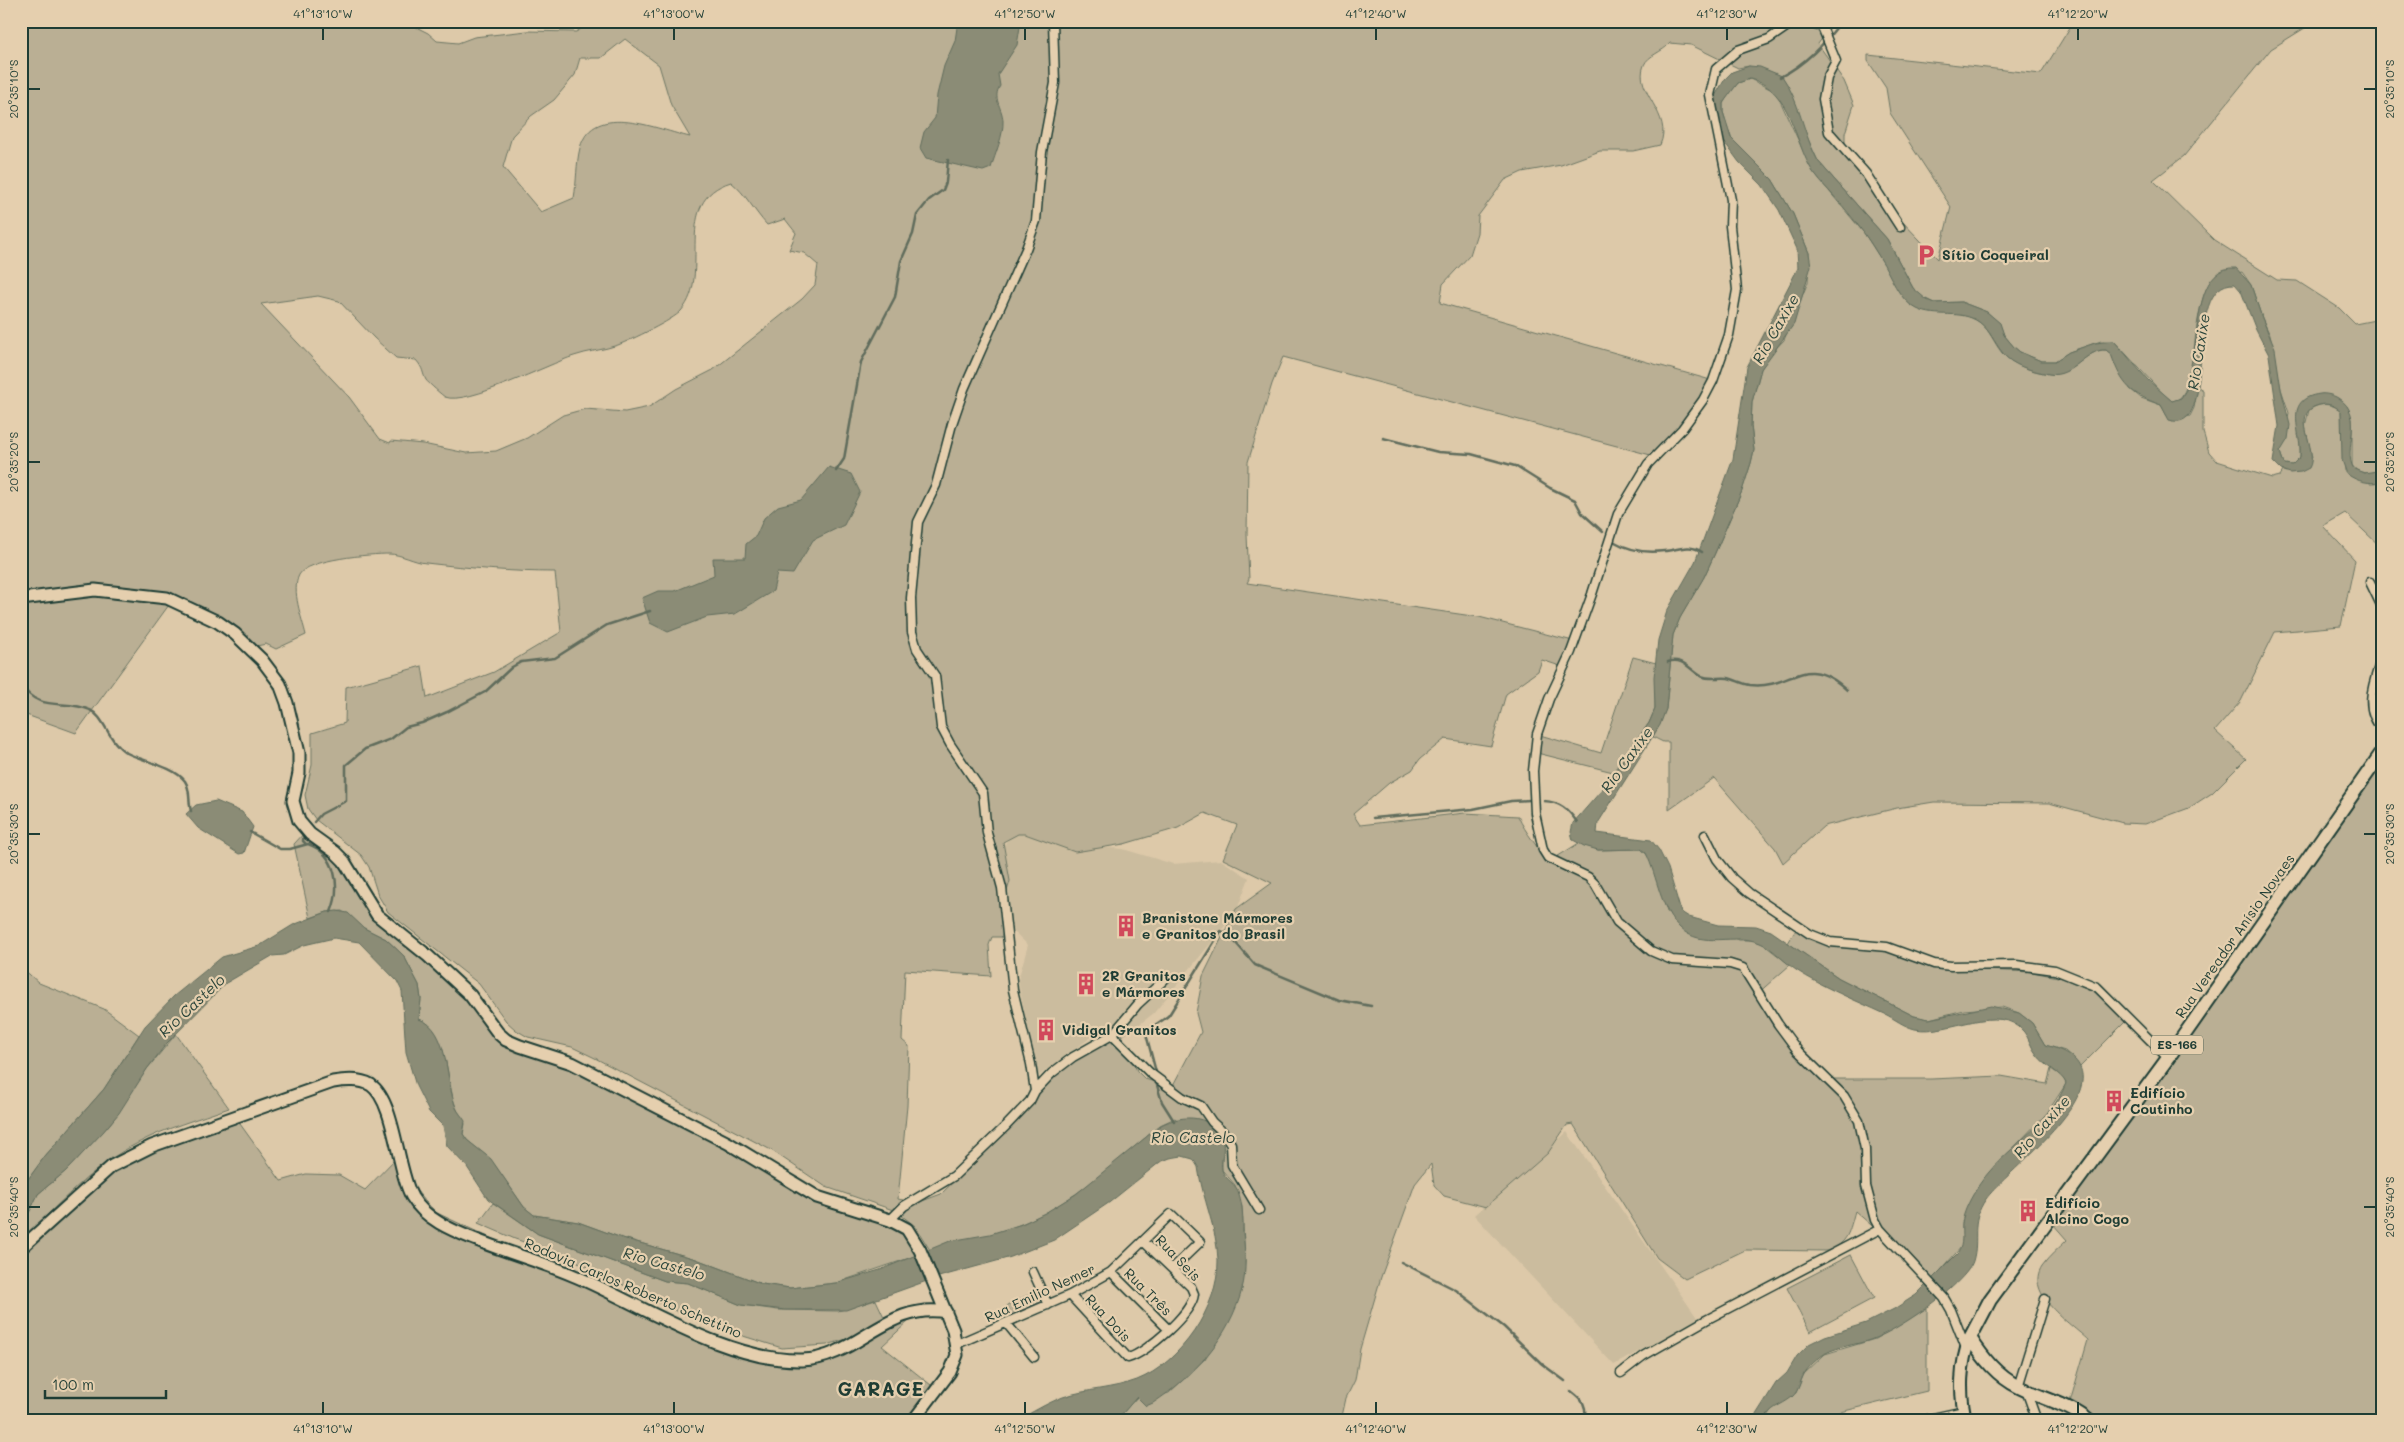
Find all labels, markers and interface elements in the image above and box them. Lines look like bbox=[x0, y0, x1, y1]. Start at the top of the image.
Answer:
text: 41°13'10"W bbox=[293, 5, 353, 21]
text: 41°13'00"W bbox=[643, 5, 705, 21]
text: 41°12'50"W bbox=[995, 5, 1055, 21]
text: 41°12'40"W bbox=[1346, 5, 1406, 21]
text: 41°12'30"W bbox=[1697, 5, 1757, 21]
text: 41°12'20"W bbox=[2048, 5, 2108, 21]
text: 20°35'10"S bbox=[5, 59, 21, 119]
text: 20°35'10"S bbox=[2381, 59, 2397, 119]
parking icon: Sítio Coqueiral bbox=[1913, 242, 1939, 268]
place label: Sítio Coqueiral bbox=[1942, 245, 2049, 264]
water label: Rio Caxixe bbox=[1747, 290, 1803, 367]
water label: Rio Caxixe bbox=[2182, 312, 2214, 391]
text: 20°35'20"S bbox=[5, 432, 21, 492]
text: 20°35'20"S bbox=[2381, 432, 2397, 492]
water label: Rio Caxixe bbox=[1595, 722, 1657, 796]
text: 20°35'30"S bbox=[5, 803, 21, 864]
text: 20°35'30"S bbox=[2381, 803, 2397, 864]
street label: Rua Vereador Anísio Novaes bbox=[2170, 850, 2299, 1022]
place label: Branistone Mármores e Granitos do Brasil bbox=[1142, 908, 1293, 943]
building icon: Branistone Mármores e Granitos do Brasil bbox=[1113, 913, 1139, 939]
place label: 2R Granitos e Mármores bbox=[1102, 966, 1186, 1001]
water label: Rio Castelo bbox=[154, 969, 229, 1041]
building icon: 2R Granitos e Mármores bbox=[1073, 971, 1099, 997]
building icon: Vidigal Granitos bbox=[1033, 1017, 1059, 1043]
place label: Vidigal Granitos bbox=[1062, 1020, 1177, 1039]
road number: ES-166 bbox=[2151, 1036, 2203, 1054]
place label: Edifício Coutinho bbox=[2130, 1083, 2193, 1118]
building icon: Edifício Coutinho bbox=[2101, 1088, 2127, 1114]
water label: Rio Caxixe bbox=[2008, 1091, 2074, 1162]
water label: Rio Castelo bbox=[1151, 1127, 1235, 1147]
text: 20°35'40"S bbox=[5, 1176, 21, 1237]
text: 20°35'40"S bbox=[2381, 1176, 2397, 1237]
place label: Edifício Alcino Cogo bbox=[2045, 1193, 2129, 1228]
building icon: Edifício Alcino Cogo bbox=[2015, 1198, 2041, 1224]
street label: Rua Seis bbox=[1152, 1230, 1205, 1285]
street label: Rodovia Carlos Roberto Schettino bbox=[522, 1233, 745, 1342]
water label: Rio Castelo bbox=[621, 1242, 707, 1284]
street label: Rua Emilio Nemer bbox=[982, 1259, 1098, 1326]
street label: Rua Três bbox=[1120, 1264, 1176, 1320]
street label: Rua Dois bbox=[1081, 1290, 1135, 1346]
scale bar bbox=[45, 1367, 166, 1399]
text: 100 m bbox=[52, 1374, 94, 1394]
district label: GARAGE bbox=[837, 1376, 925, 1401]
text: 41°13'10"W bbox=[293, 1420, 353, 1436]
text: 41°13'00"W bbox=[643, 1420, 705, 1436]
text: 41°12'50"W bbox=[995, 1420, 1055, 1436]
text: 41°12'40"W bbox=[1346, 1420, 1406, 1436]
text: 41°12'30"W bbox=[1697, 1420, 1757, 1436]
text: 41°12'20"W bbox=[2048, 1420, 2108, 1436]

